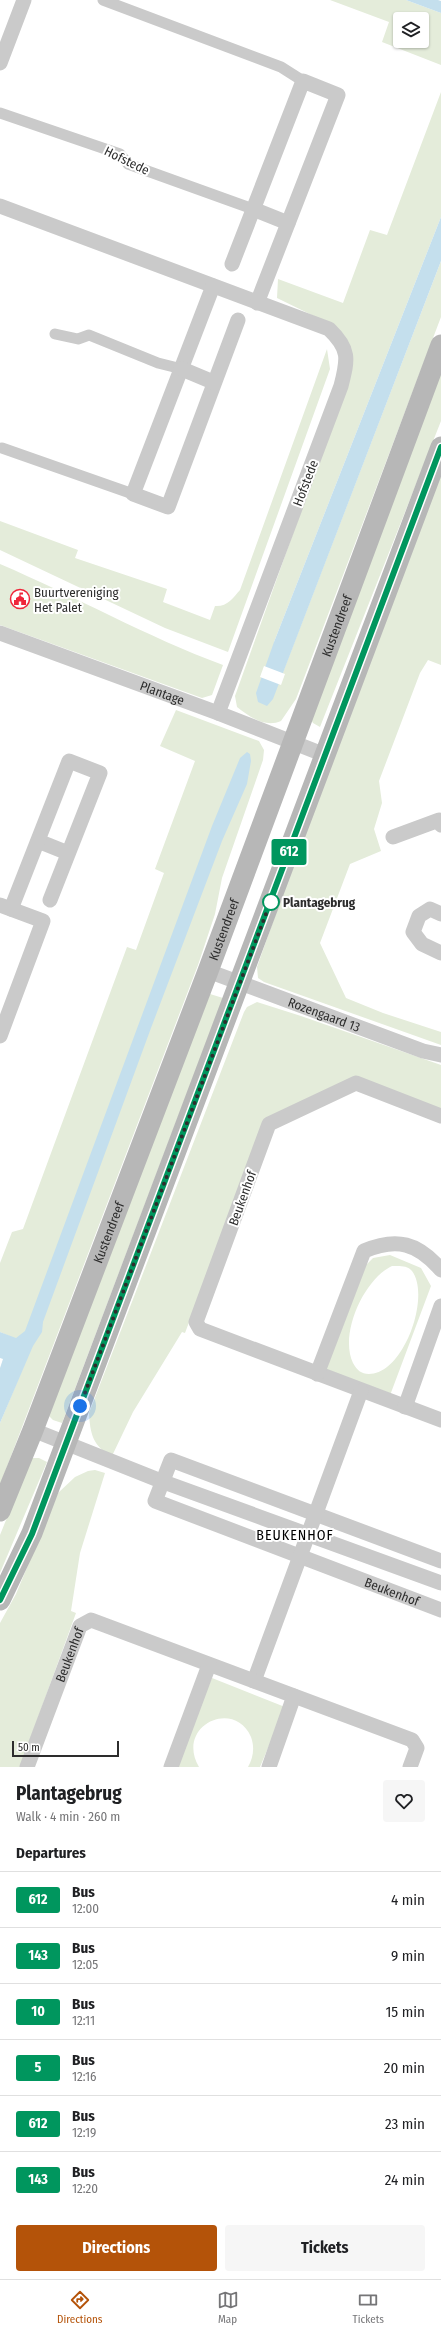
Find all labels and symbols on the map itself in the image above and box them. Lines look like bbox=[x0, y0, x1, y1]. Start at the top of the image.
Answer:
street label: Hofstede bbox=[102, 143, 152, 178]
street label: Hofstede bbox=[290, 458, 321, 508]
place label: Buurtvereniging Het Palet bbox=[34, 585, 120, 615]
public building icon: Buurtvereniging Het Palet bbox=[9, 588, 31, 610]
street label: Kustendreef bbox=[319, 592, 356, 659]
street label: Plantage bbox=[138, 678, 186, 708]
line badge: 612 bbox=[266, 839, 312, 865]
marker: Plantagebrug bbox=[262, 893, 280, 911]
place label: Plantagebrug bbox=[283, 895, 356, 910]
street label: Kustendreef bbox=[206, 896, 243, 962]
street label: Rozengaard 13 bbox=[286, 994, 362, 1035]
street label: Beukenhof bbox=[226, 1168, 260, 1228]
street label: Kustendreef bbox=[90, 1199, 128, 1265]
your location bbox=[70, 1396, 90, 1416]
district label: BEUKENHOF bbox=[256, 1527, 334, 1544]
street label: Beukenhof bbox=[362, 1575, 422, 1609]
street label: Beukenhof bbox=[53, 1624, 87, 1684]
scale bar bbox=[12, 1739, 119, 1758]

